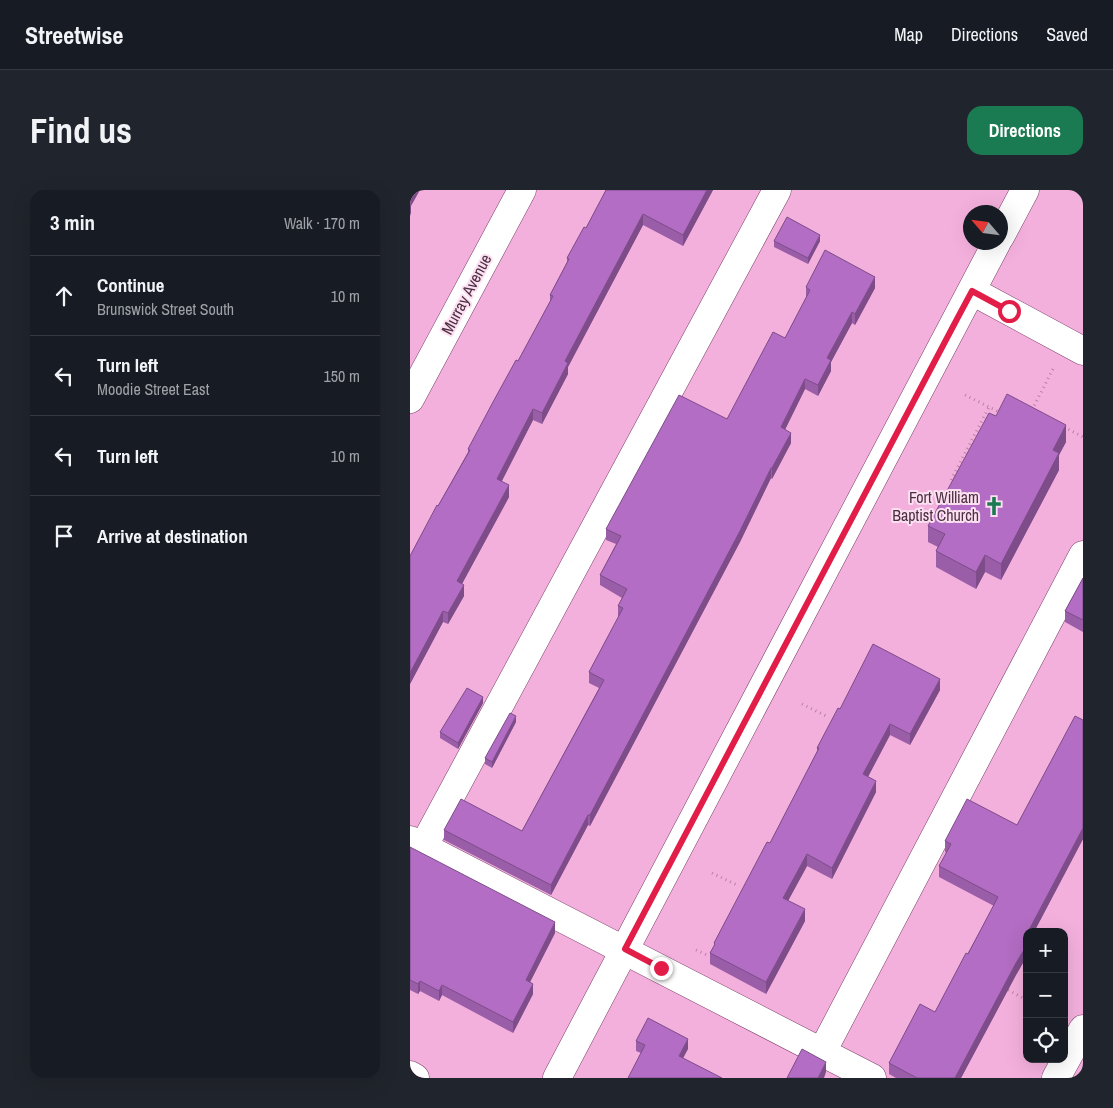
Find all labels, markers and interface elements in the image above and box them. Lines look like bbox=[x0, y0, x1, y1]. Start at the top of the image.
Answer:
text: Streetwise bbox=[25, 19, 123, 51]
text: Map bbox=[894, 22, 923, 47]
text: Directions bbox=[951, 22, 1018, 47]
text: Saved bbox=[1046, 22, 1088, 47]
button: Directions bbox=[967, 106, 1083, 155]
text: Find us bbox=[30, 107, 132, 154]
north arrow bbox=[963, 205, 1008, 250]
text: 3 min bbox=[50, 208, 95, 237]
text: Walk · 170 m bbox=[284, 212, 360, 234]
street label: Murray Avenue bbox=[436, 250, 496, 338]
text: Continue bbox=[97, 272, 165, 298]
icon: ahead bbox=[50, 282, 78, 310]
text: 10 m bbox=[331, 285, 360, 307]
text: Brunswick Street South bbox=[97, 298, 234, 320]
route start bbox=[998, 300, 1021, 323]
text: Turn left bbox=[97, 352, 158, 378]
icon: left bbox=[50, 362, 78, 390]
text: 150 m bbox=[324, 365, 360, 387]
text: Moodie Street East bbox=[97, 378, 209, 400]
icon: left bbox=[50, 442, 78, 470]
text: Turn left bbox=[97, 443, 158, 469]
text: 10 m bbox=[331, 445, 360, 467]
place label: Fort William Baptist Church bbox=[892, 486, 979, 526]
church icon: Fort William Baptist Church bbox=[983, 495, 1005, 517]
icon: arrive bbox=[50, 522, 78, 550]
text: Arrive at destination bbox=[97, 523, 248, 549]
map controls bbox=[1023, 928, 1068, 1063]
button: + bbox=[1023, 928, 1068, 973]
route end bbox=[650, 957, 673, 980]
button: − bbox=[1023, 973, 1068, 1018]
button: locate bbox=[1023, 1018, 1068, 1063]

